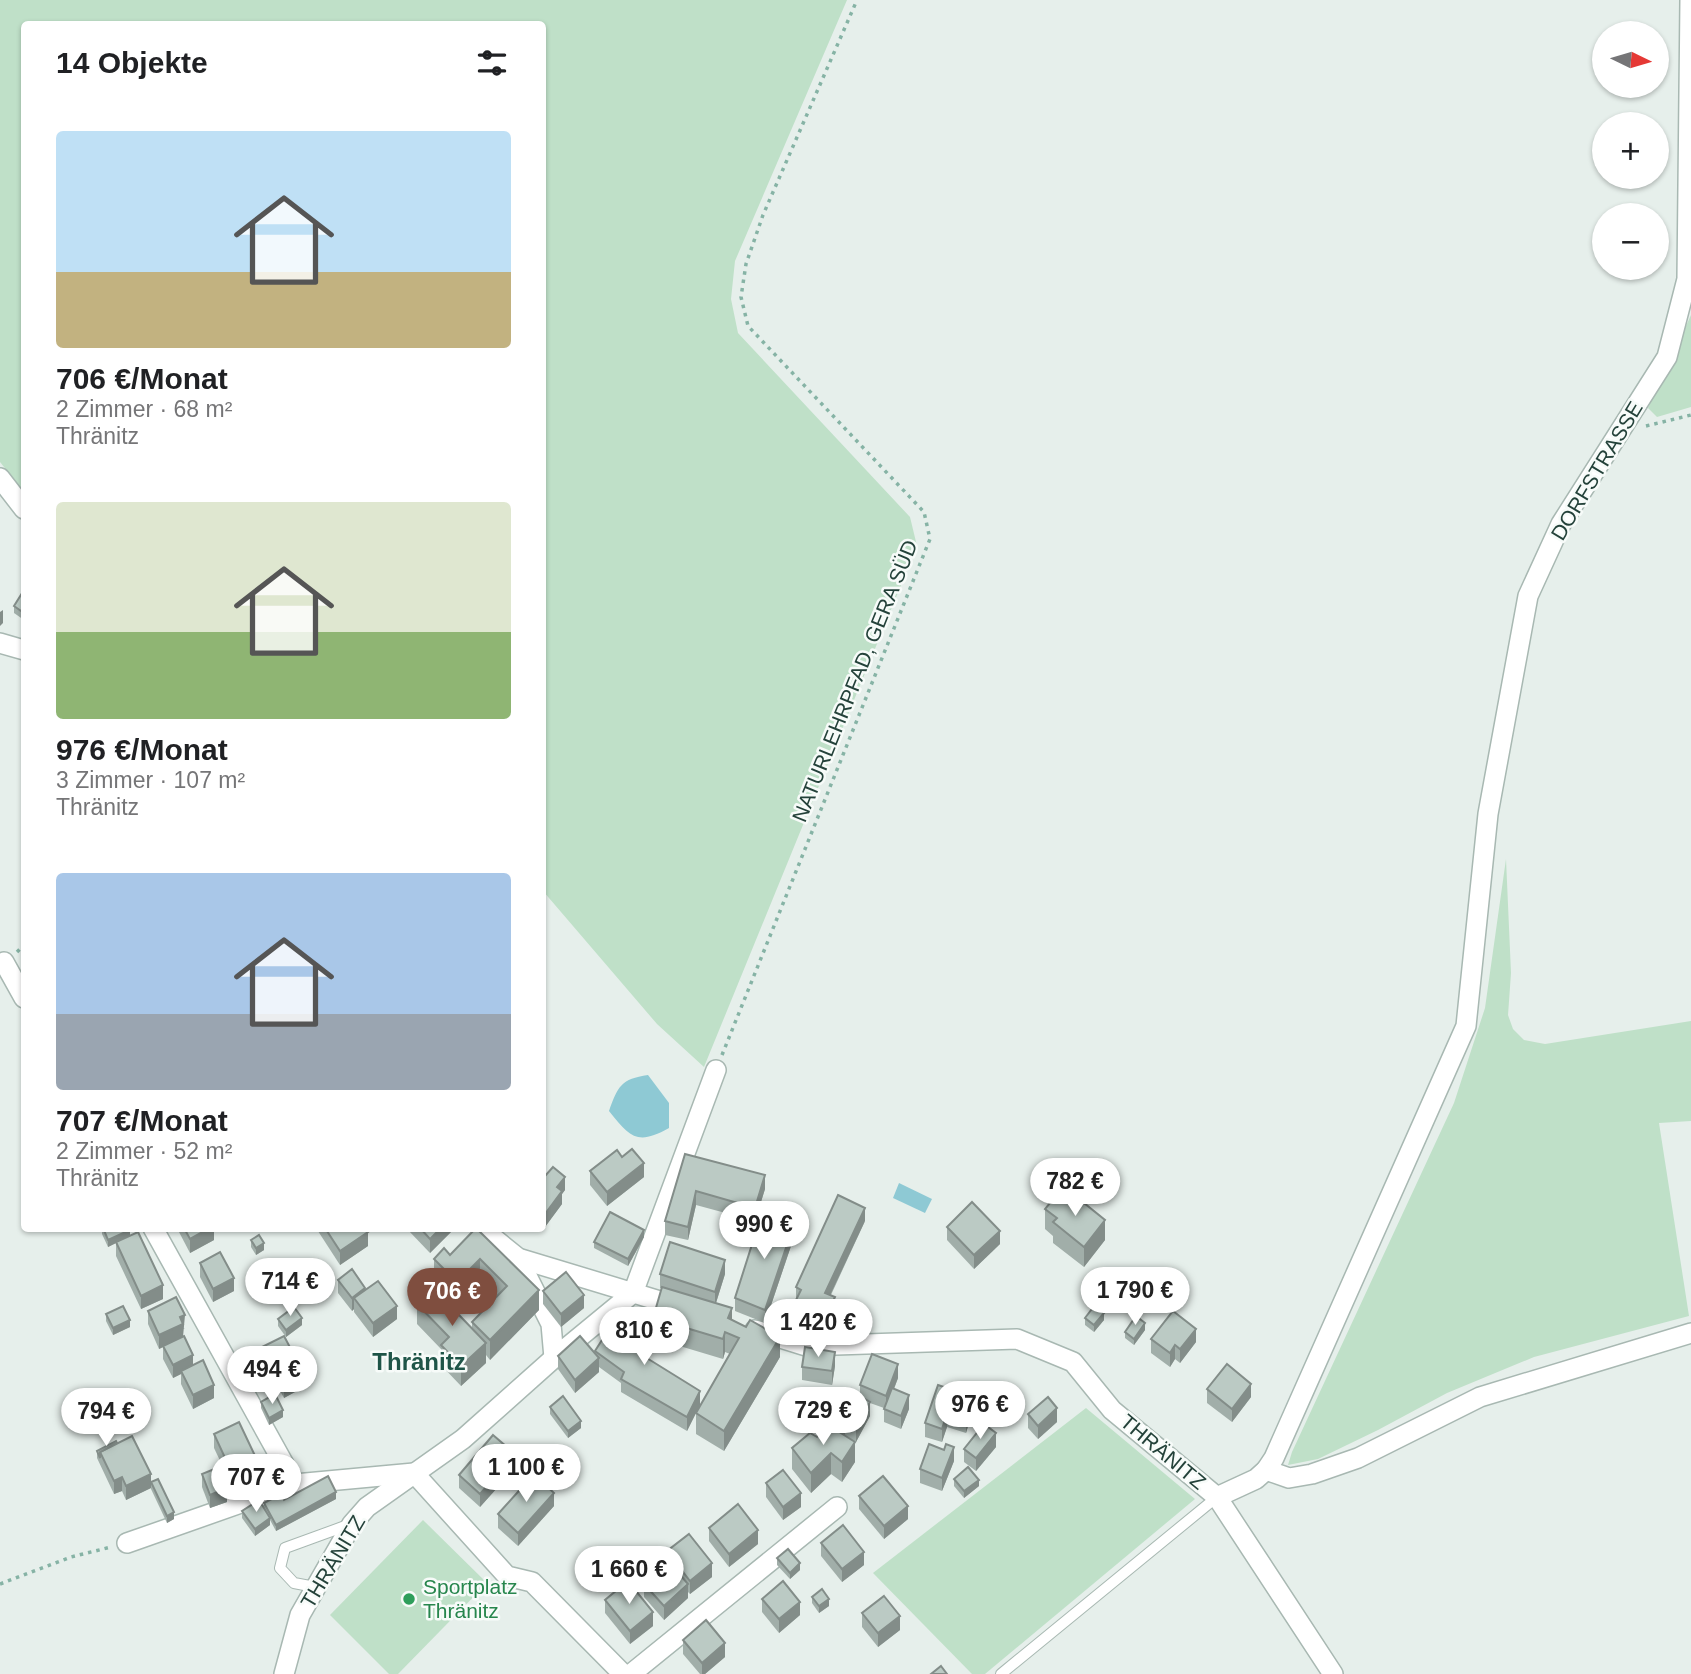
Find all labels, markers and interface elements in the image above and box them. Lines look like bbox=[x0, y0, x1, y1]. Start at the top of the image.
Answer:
north arrow bbox=[1592, 21, 1670, 98]
map controls bbox=[1592, 21, 1669, 280]
icon: filters bbox=[473, 44, 511, 82]
text: 14 Objekte bbox=[56, 46, 208, 79]
button: + bbox=[1592, 112, 1669, 189]
icon: home bbox=[221, 177, 347, 303]
button: − bbox=[1592, 203, 1669, 280]
text: 706 €/Monat bbox=[56, 362, 228, 395]
text: 2 Zimmer · 68 m² bbox=[56, 396, 232, 422]
street label: DORFSTRASSE bbox=[1546, 397, 1647, 544]
text: Thränitz bbox=[56, 423, 139, 449]
street label: NATURLEHRPFAD, GERA SÜD bbox=[787, 537, 922, 825]
icon: home bbox=[221, 548, 347, 674]
text: 976 €/Monat bbox=[56, 733, 228, 766]
text: 3 Zimmer · 107 m² bbox=[56, 767, 245, 793]
text: Thränitz bbox=[56, 794, 139, 820]
icon: home bbox=[221, 919, 347, 1045]
text: 707 €/Monat bbox=[56, 1104, 228, 1137]
text: 2 Zimmer · 52 m² bbox=[56, 1138, 232, 1164]
pin: 782 € bbox=[1026, 1158, 1124, 1218]
text: Thränitz bbox=[56, 1165, 139, 1191]
text: 782 € bbox=[1046, 1168, 1104, 1194]
pin: 990 € bbox=[715, 1202, 813, 1261]
text: 990 € bbox=[735, 1211, 793, 1237]
pin: 714 € bbox=[241, 1258, 339, 1318]
text: 714 € bbox=[261, 1268, 319, 1294]
pin: 706 € bbox=[403, 1268, 501, 1328]
pin: 1 790 € bbox=[1070, 1268, 1200, 1327]
text: 1 790 € bbox=[1097, 1277, 1173, 1303]
text: 706 € bbox=[423, 1278, 481, 1304]
pin: 1 420 € bbox=[753, 1300, 883, 1359]
pin: 810 € bbox=[595, 1308, 693, 1367]
text: 1 420 € bbox=[780, 1309, 856, 1335]
text: 810 € bbox=[615, 1317, 673, 1343]
pin: 494 € bbox=[223, 1346, 321, 1406]
district label: Thränitz bbox=[372, 1348, 466, 1375]
text: 494 € bbox=[243, 1356, 301, 1382]
pin: 976 € bbox=[931, 1382, 1029, 1441]
pin: 794 € bbox=[57, 1388, 155, 1448]
pin: 729 € bbox=[774, 1388, 872, 1447]
text: 976 € bbox=[951, 1391, 1009, 1417]
text: 729 € bbox=[794, 1397, 852, 1423]
text: 794 € bbox=[77, 1398, 135, 1424]
street label: THRÄNITZ bbox=[1116, 1409, 1211, 1494]
pin: 1 100 € bbox=[461, 1444, 591, 1504]
pin: 707 € bbox=[207, 1454, 305, 1514]
text: 1 100 € bbox=[488, 1454, 564, 1480]
text: 707 € bbox=[227, 1464, 285, 1490]
street label: THRÄNITZ bbox=[296, 1511, 369, 1612]
pin: 1 660 € bbox=[564, 1546, 694, 1606]
text: 1 660 € bbox=[591, 1556, 667, 1582]
place label: Sportplatz Thränitz bbox=[423, 1575, 518, 1622]
marker: Sportplatz Thränitz bbox=[401, 1591, 417, 1607]

